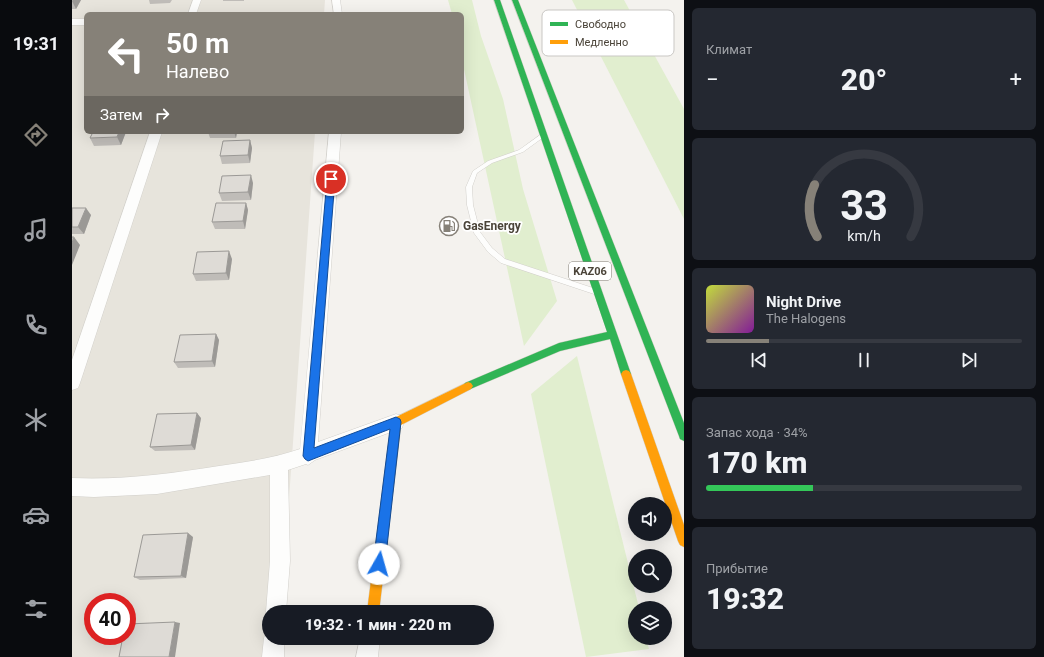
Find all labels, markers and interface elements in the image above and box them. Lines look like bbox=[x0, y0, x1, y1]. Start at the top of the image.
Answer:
legend bbox=[542, 10, 674, 56]
text: Свободно bbox=[575, 18, 626, 31]
text: 50 m bbox=[166, 27, 229, 60]
icon: left bbox=[100, 28, 152, 80]
text: 19:31 bbox=[13, 33, 59, 54]
text: Медленно bbox=[575, 36, 628, 49]
text: Климат bbox=[706, 42, 752, 57]
text: Налево bbox=[166, 61, 229, 82]
text: 20° bbox=[841, 62, 887, 97]
text: − bbox=[706, 67, 719, 92]
text: + bbox=[1010, 67, 1022, 92]
icon: right bbox=[151, 104, 173, 126]
text: Затем bbox=[100, 106, 143, 124]
icon: directions bbox=[22, 121, 50, 149]
pin bbox=[314, 162, 348, 196]
icon: arrive bbox=[320, 168, 342, 190]
text: 33 bbox=[840, 180, 888, 229]
fuel station icon: GasEnergy bbox=[438, 215, 460, 237]
icon: music bbox=[22, 216, 50, 244]
place label: GasEnergy bbox=[463, 219, 522, 233]
text: km/h bbox=[847, 227, 881, 243]
road number: KАZ06 bbox=[569, 262, 611, 280]
text: Night Drive bbox=[766, 293, 841, 311]
icon: phone bbox=[22, 311, 50, 339]
text: The Halogens bbox=[766, 311, 846, 326]
icon: previous bbox=[748, 349, 770, 371]
icon: pause bbox=[853, 349, 875, 371]
icon: next bbox=[958, 349, 980, 371]
icon: climate bbox=[22, 406, 50, 434]
text: Запас хода · 34% bbox=[706, 425, 808, 440]
text: 170 km bbox=[706, 445, 808, 480]
map controls bbox=[628, 497, 672, 645]
button: sound bbox=[628, 497, 672, 541]
icon: car bbox=[22, 501, 50, 529]
position arrow bbox=[358, 543, 400, 585]
button: search bbox=[628, 549, 672, 593]
text: Прибытие bbox=[706, 561, 768, 576]
text: 19:32 bbox=[706, 581, 784, 616]
speed limit sign: 40 bbox=[84, 593, 136, 645]
icon: filters bbox=[22, 595, 50, 623]
button: layers bbox=[628, 601, 672, 645]
text: 19:32 · 1 мин · 220 m bbox=[305, 616, 451, 634]

